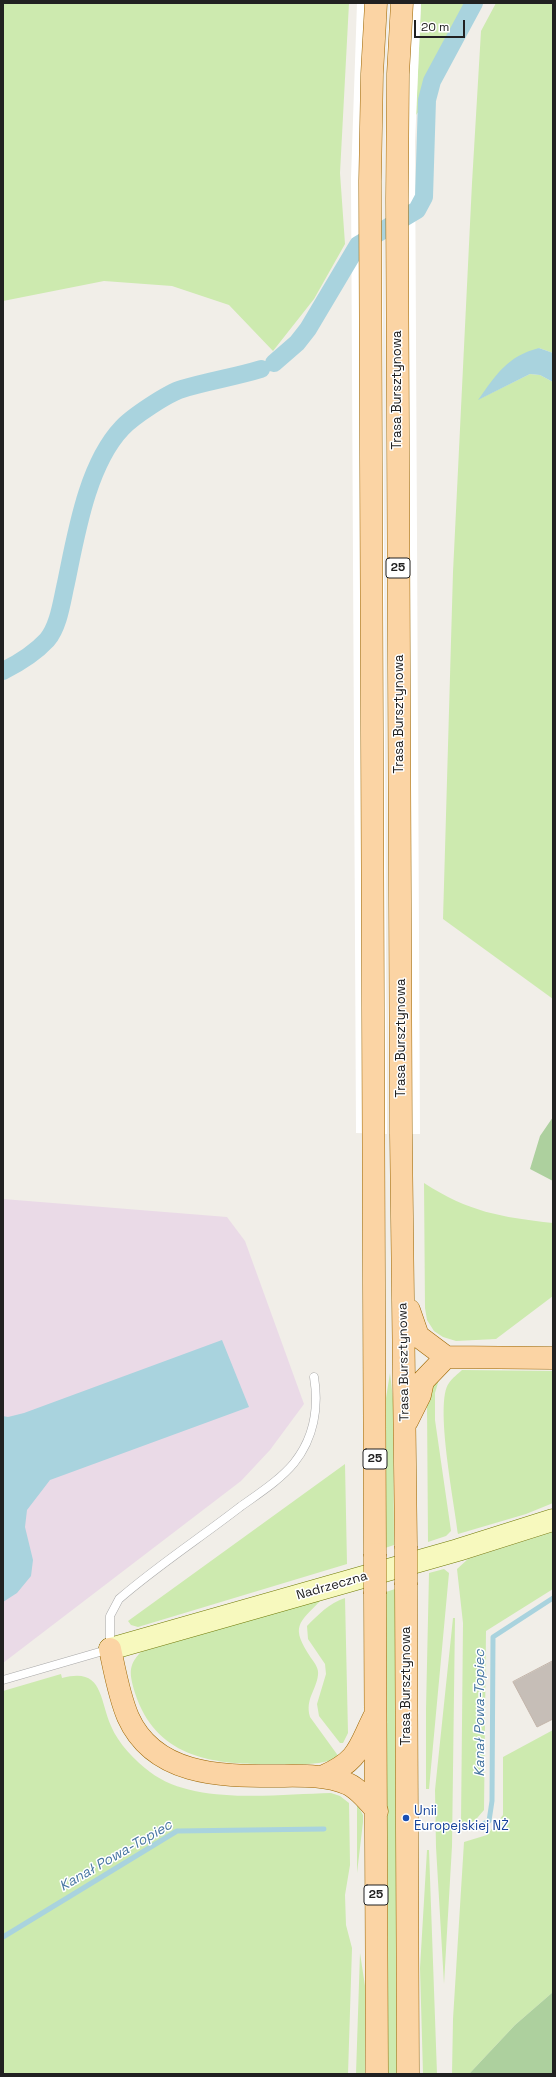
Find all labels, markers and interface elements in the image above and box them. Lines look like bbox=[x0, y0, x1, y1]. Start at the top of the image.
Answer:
scale bar bbox=[416, 12, 467, 38]
text: 20 m bbox=[421, 19, 449, 35]
street label: Trasa Bursztynowa bbox=[389, 331, 405, 449]
road number: 25 bbox=[386, 558, 410, 578]
street label: Trasa Bursztynowa bbox=[391, 655, 407, 773]
street label: Trasa Bursztynowa bbox=[393, 979, 409, 1097]
street label: Trasa Bursztynowa bbox=[395, 1302, 413, 1422]
road number: 25 bbox=[363, 1449, 387, 1469]
street label: Nadrzeczna bbox=[295, 1568, 369, 1604]
street label: Trasa Bursztynowa bbox=[398, 1627, 414, 1745]
water label: Kanał Powa-Topiec bbox=[472, 1649, 488, 1777]
place label: Unii Europejskiej NŻ bbox=[414, 1803, 509, 1834]
marker: Unii Europejskiej NŻ bbox=[401, 1813, 411, 1823]
water label: Kanał Powa-Topiec bbox=[57, 1817, 175, 1895]
road number: 25 bbox=[364, 1885, 388, 1905]

